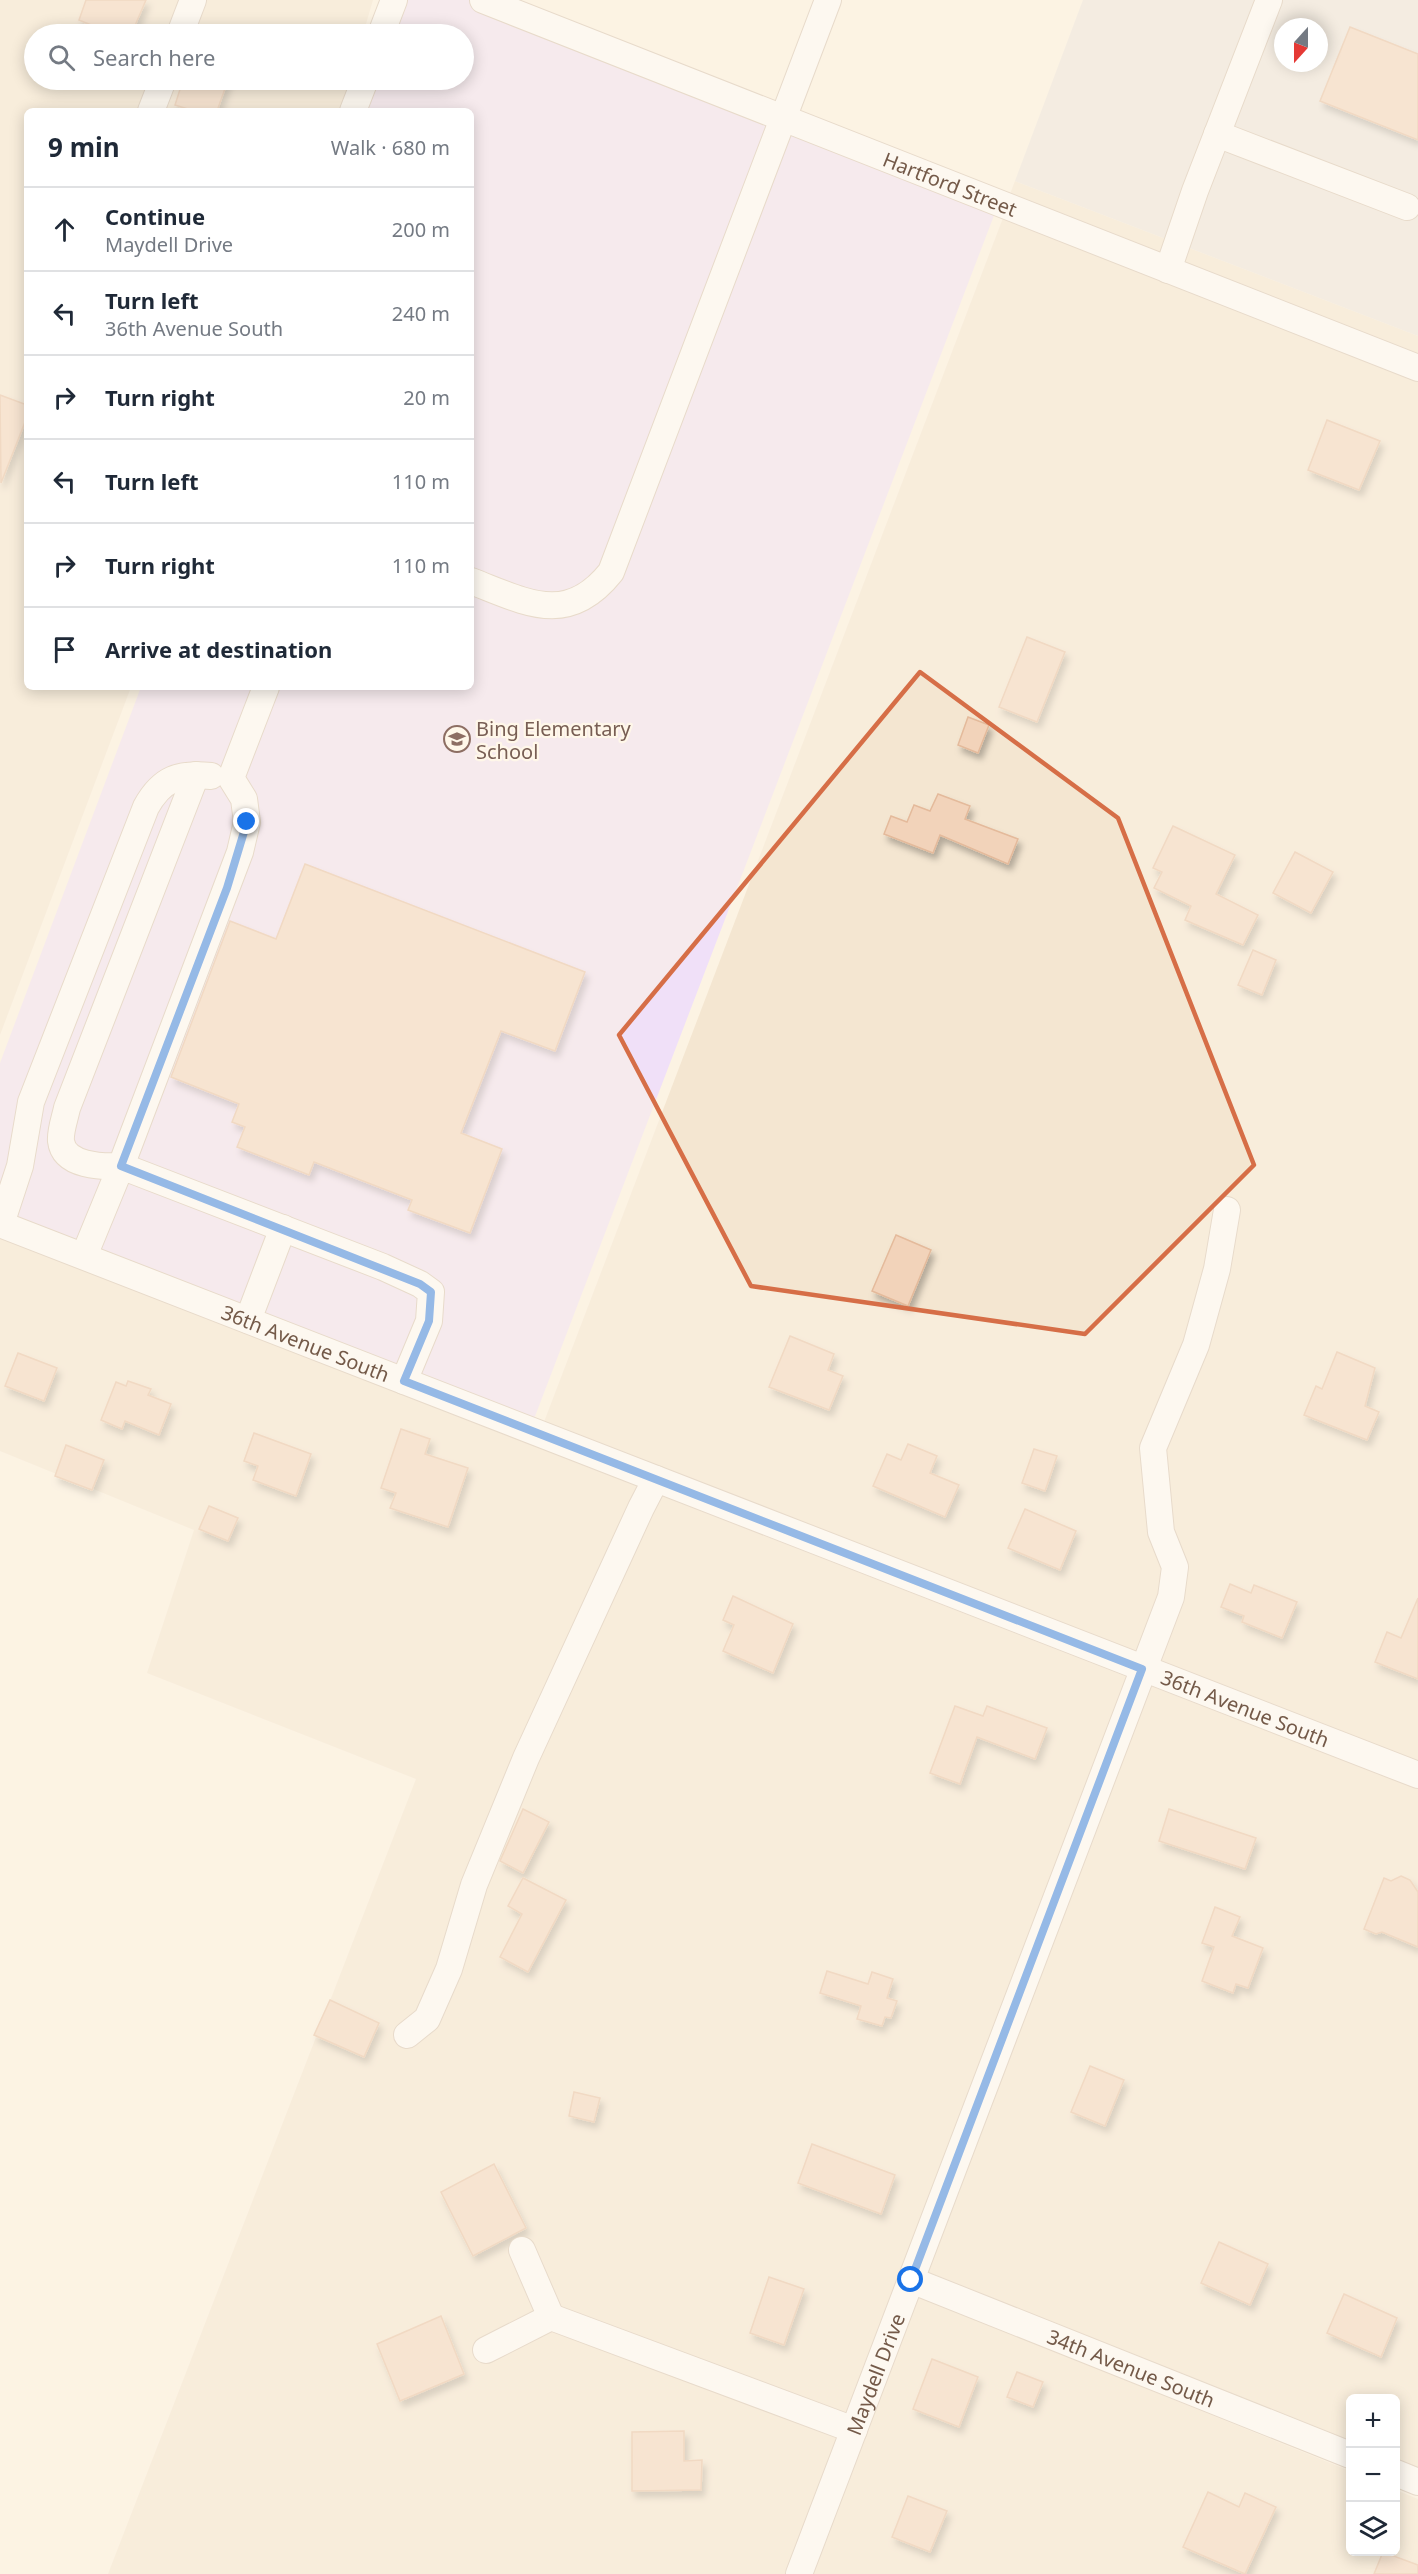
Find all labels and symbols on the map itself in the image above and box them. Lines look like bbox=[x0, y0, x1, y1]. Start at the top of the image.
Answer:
north arrow bbox=[1274, 18, 1328, 72]
street label: Hartford Street bbox=[879, 145, 1021, 222]
place label: Bing Elementary School bbox=[476, 715, 632, 765]
school or university icon: Bing Elementary School bbox=[442, 724, 472, 754]
route end bbox=[233, 808, 259, 834]
street label: 36th Avenue South bbox=[218, 1298, 394, 1388]
street label: 36th Avenue South bbox=[1157, 1663, 1333, 1753]
route start bbox=[897, 2266, 923, 2292]
street label: Maydell Drive bbox=[840, 2309, 911, 2439]
street label: 34th Avenue South bbox=[1043, 2322, 1219, 2413]

